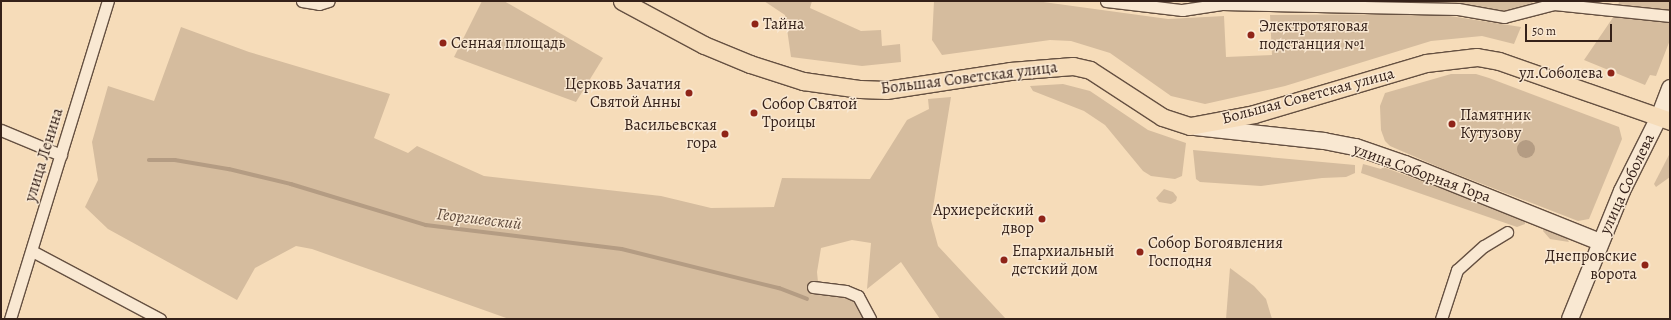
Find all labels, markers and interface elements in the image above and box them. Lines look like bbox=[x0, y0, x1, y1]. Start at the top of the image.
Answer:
place label: Тайна bbox=[763, 14, 804, 34]
place label: Электротяговая подстанция №1 bbox=[1259, 16, 1368, 54]
scale bar bbox=[1527, 16, 1614, 42]
marker: Тайна bbox=[750, 19, 760, 29]
text: 50 m bbox=[1532, 23, 1556, 39]
marker: Электротяговая подстанция №1 bbox=[1246, 30, 1256, 40]
place label: Сенная площадь bbox=[451, 33, 565, 53]
marker: Сенная площадь bbox=[438, 38, 448, 48]
street label: Большая Советская улица bbox=[880, 58, 1058, 98]
place label: ул.Соболева bbox=[1519, 63, 1603, 83]
street label: Большая Советская улица bbox=[1220, 64, 1396, 128]
marker: ул.Соболева bbox=[1606, 68, 1616, 78]
place label: Церковь Зачатия Святой Анны bbox=[565, 74, 681, 112]
marker: Церковь Зачатия Святой Анны bbox=[684, 88, 694, 98]
place label: Собор Святой Троицы bbox=[762, 94, 857, 132]
place label: Памятник Кутузову bbox=[1460, 105, 1531, 143]
street label: улица Ленина bbox=[21, 106, 67, 204]
marker: Собор Святой Троицы bbox=[749, 108, 759, 118]
place label: Васильевская гора bbox=[624, 115, 717, 153]
marker: Памятник Кутузову bbox=[1447, 119, 1457, 129]
marker: Васильевская гора bbox=[720, 129, 730, 139]
street label: улица Соболева bbox=[1595, 131, 1659, 237]
street label: улица Соборная Гора bbox=[1351, 139, 1493, 207]
place label: Архиерейский двор bbox=[933, 200, 1034, 238]
water label: Георгиевский bbox=[435, 204, 523, 234]
marker: Архиерейский двор bbox=[1037, 214, 1047, 224]
place label: Собор Богоявления Господня bbox=[1148, 233, 1283, 271]
place label: Епархиальный детский дом bbox=[1012, 241, 1114, 279]
place label: Днепровские ворота bbox=[1545, 246, 1637, 284]
marker: Собор Богоявления Господня bbox=[1135, 247, 1145, 257]
marker: Епархиальный детский дом bbox=[999, 255, 1009, 265]
marker: Днепровские ворота bbox=[1640, 260, 1650, 270]

